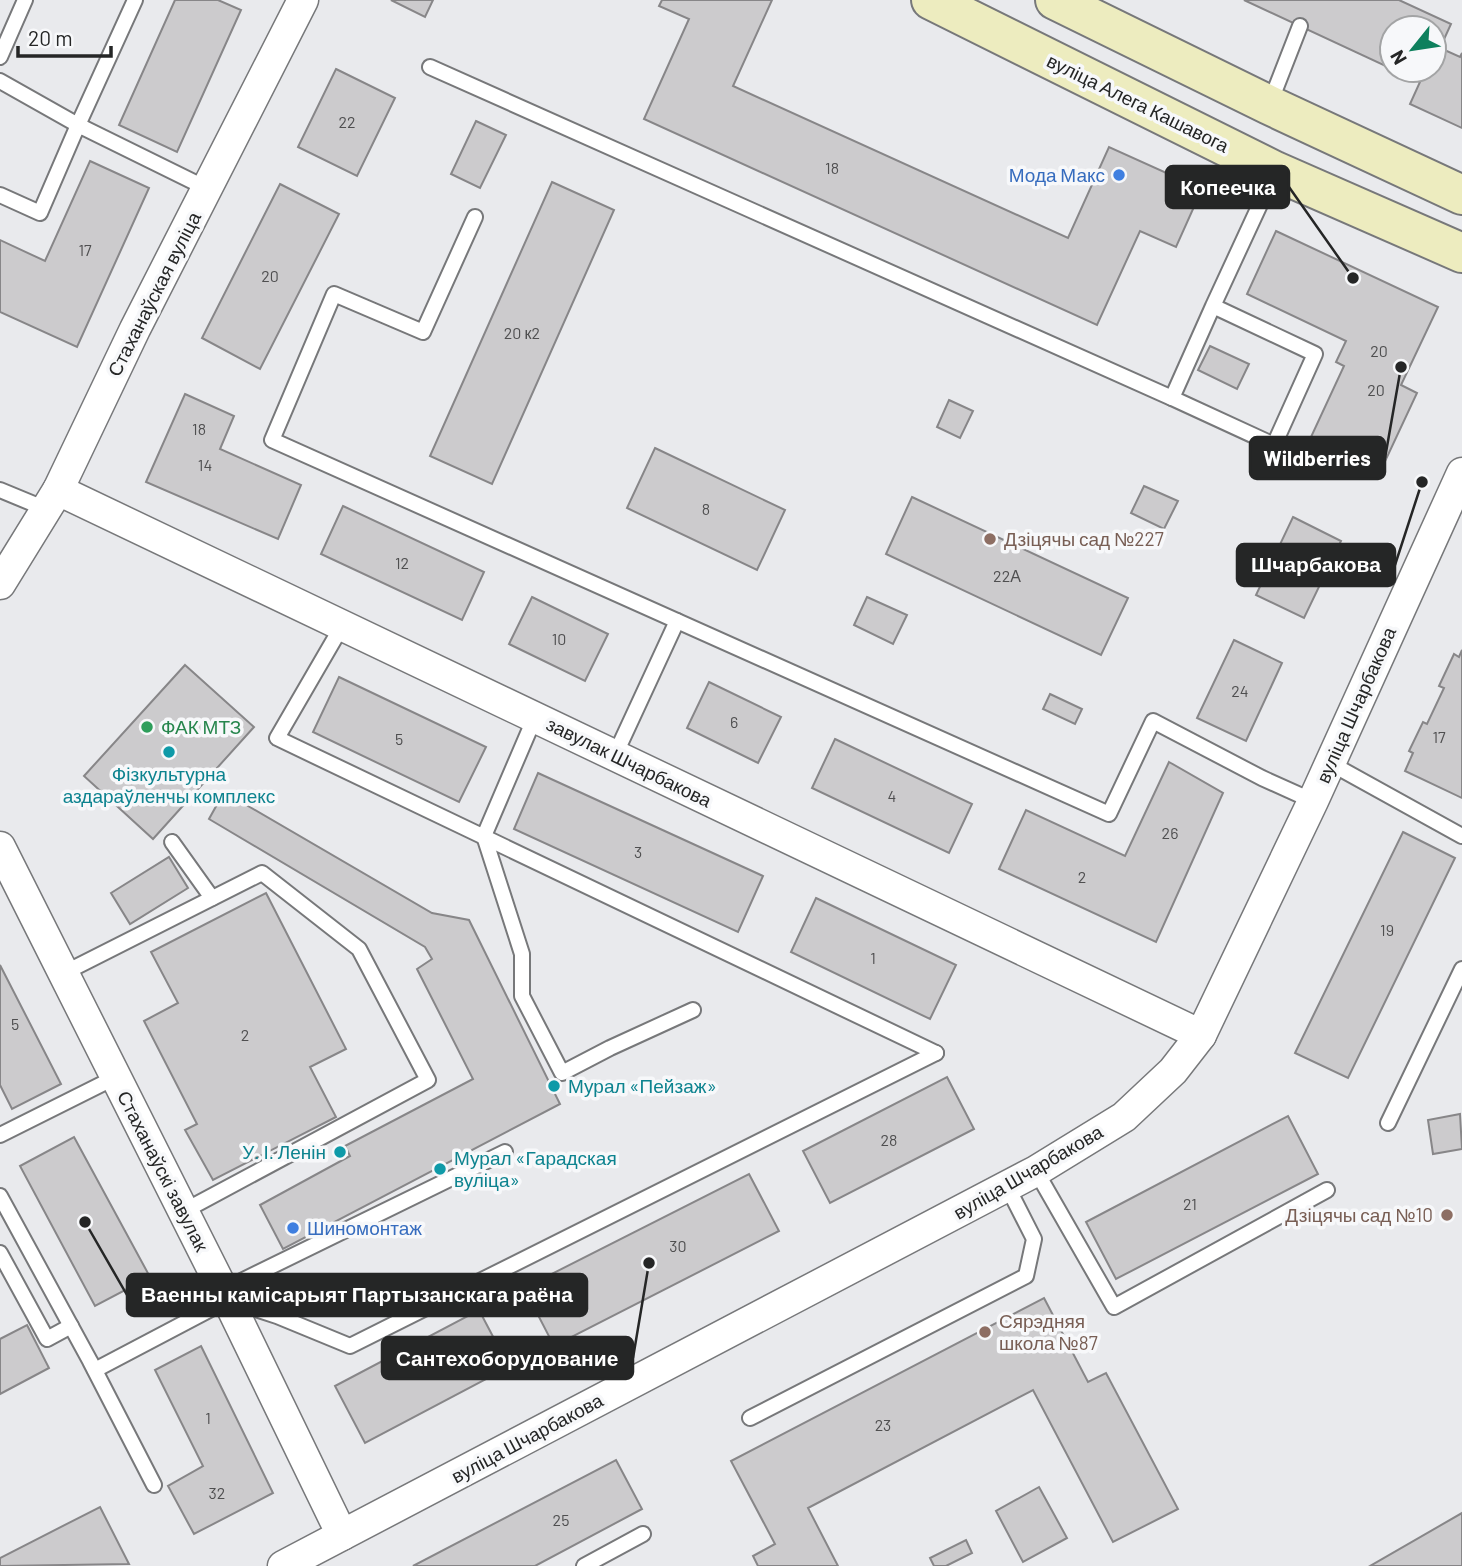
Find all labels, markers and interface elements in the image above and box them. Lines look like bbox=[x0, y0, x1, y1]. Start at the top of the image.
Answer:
scale bar bbox=[18, 14, 110, 58]
north arrow bbox=[1378, 14, 1448, 84]
text: 20 m bbox=[28, 25, 73, 50]
text: N bbox=[1385, 47, 1411, 69]
street label: вуліца Алега Кашавога bbox=[1044, 48, 1233, 157]
house number: 22 bbox=[338, 112, 356, 131]
house number: 18 bbox=[825, 158, 839, 177]
place label: Мода Макс bbox=[1009, 163, 1105, 186]
callout: Копеечка bbox=[1166, 166, 1289, 208]
marker: Мода Макс bbox=[1111, 167, 1127, 183]
text: Копеечка bbox=[1180, 174, 1276, 199]
street label: Стаханаўская вуліца bbox=[102, 207, 205, 380]
house number: 17 bbox=[78, 240, 92, 259]
house number: 20 bbox=[261, 266, 279, 285]
house number: 20 к2 bbox=[504, 323, 540, 342]
house number: 20 bbox=[1370, 341, 1388, 360]
house number: 20 bbox=[1367, 380, 1385, 399]
house number: 18 bbox=[192, 419, 206, 438]
callout: Wildberries bbox=[1250, 437, 1385, 479]
text: Wildberries bbox=[1263, 445, 1371, 470]
house number: 14 bbox=[198, 455, 212, 474]
house number: 8 bbox=[702, 499, 710, 518]
place label: Дзіцячы сад №227 bbox=[1004, 527, 1164, 550]
marker: Дзіцячы сад №227 bbox=[982, 531, 998, 547]
callout: Шчарбакова bbox=[1237, 544, 1395, 586]
text: Шчарбакова bbox=[1251, 551, 1381, 576]
house number: 12 bbox=[395, 553, 409, 572]
house number: 22А bbox=[993, 566, 1021, 585]
street label: вуліца Шчарбакова bbox=[1311, 623, 1400, 786]
house number: 10 bbox=[552, 629, 566, 648]
house number: 24 bbox=[1231, 681, 1249, 700]
street label: завулак Шчарбакова bbox=[543, 712, 716, 812]
house number: 6 bbox=[730, 712, 738, 731]
place label: ФАК МТЗ bbox=[161, 715, 241, 738]
marker: ФАК МТЗ bbox=[139, 719, 155, 735]
house number: 17 bbox=[1432, 727, 1446, 746]
house number: 5 bbox=[395, 729, 403, 748]
marker: Фізкультурна аздараўленчы комплекс bbox=[161, 744, 177, 760]
place label: Фізкультурна аздараўленчы комплекс bbox=[63, 762, 275, 807]
house number: 4 bbox=[888, 786, 896, 805]
house number: 26 bbox=[1162, 823, 1178, 842]
house number: 3 bbox=[634, 842, 642, 861]
house number: 2 bbox=[1078, 867, 1086, 886]
house number: 19 bbox=[1380, 920, 1394, 939]
house number: 1 bbox=[870, 948, 876, 967]
house number: 5 bbox=[11, 1014, 19, 1033]
house number: 2 bbox=[241, 1025, 249, 1044]
place label: Мурал «Пейзаж» bbox=[568, 1074, 717, 1097]
marker: Мурал «Пейзаж» bbox=[546, 1078, 562, 1094]
street label: Стаханаўскі завулак bbox=[113, 1087, 214, 1255]
street label: вуліца Шчарбакова bbox=[949, 1119, 1107, 1224]
house number: 28 bbox=[881, 1130, 897, 1149]
place label: У. І. Ленін bbox=[242, 1140, 326, 1163]
marker: У. І. Ленін bbox=[332, 1144, 348, 1160]
place label: Мурал «Гарадская вуліца» bbox=[454, 1146, 617, 1191]
marker: Мурал «Гарадская вуліца» bbox=[432, 1161, 448, 1177]
house number: 21 bbox=[1183, 1194, 1197, 1213]
place label: Дзіцячы сад №10 bbox=[1285, 1203, 1433, 1226]
marker: Дзіцячы сад №10 bbox=[1439, 1207, 1455, 1223]
place label: Шиномонтаж bbox=[307, 1216, 422, 1239]
marker: Шиномонтаж bbox=[285, 1220, 301, 1236]
house number: 30 bbox=[669, 1236, 687, 1255]
callout: Ваенны камісарыят Партызанскага раёна bbox=[127, 1274, 587, 1316]
text: Ваенны камісарыят Партызанскага раёна bbox=[141, 1281, 573, 1306]
place label: Сярэдняя школа №87 bbox=[999, 1309, 1098, 1354]
marker: Сярэдняя школа №87 bbox=[977, 1324, 993, 1340]
callout: Сантехоборудование bbox=[382, 1337, 633, 1379]
text: Сантехоборудование bbox=[396, 1345, 618, 1370]
street label: вуліца Шчарбакова bbox=[447, 1388, 607, 1487]
house number: 1 bbox=[205, 1408, 211, 1427]
house number: 23 bbox=[875, 1415, 891, 1434]
house number: 32 bbox=[209, 1483, 225, 1502]
house number: 25 bbox=[553, 1510, 569, 1529]

